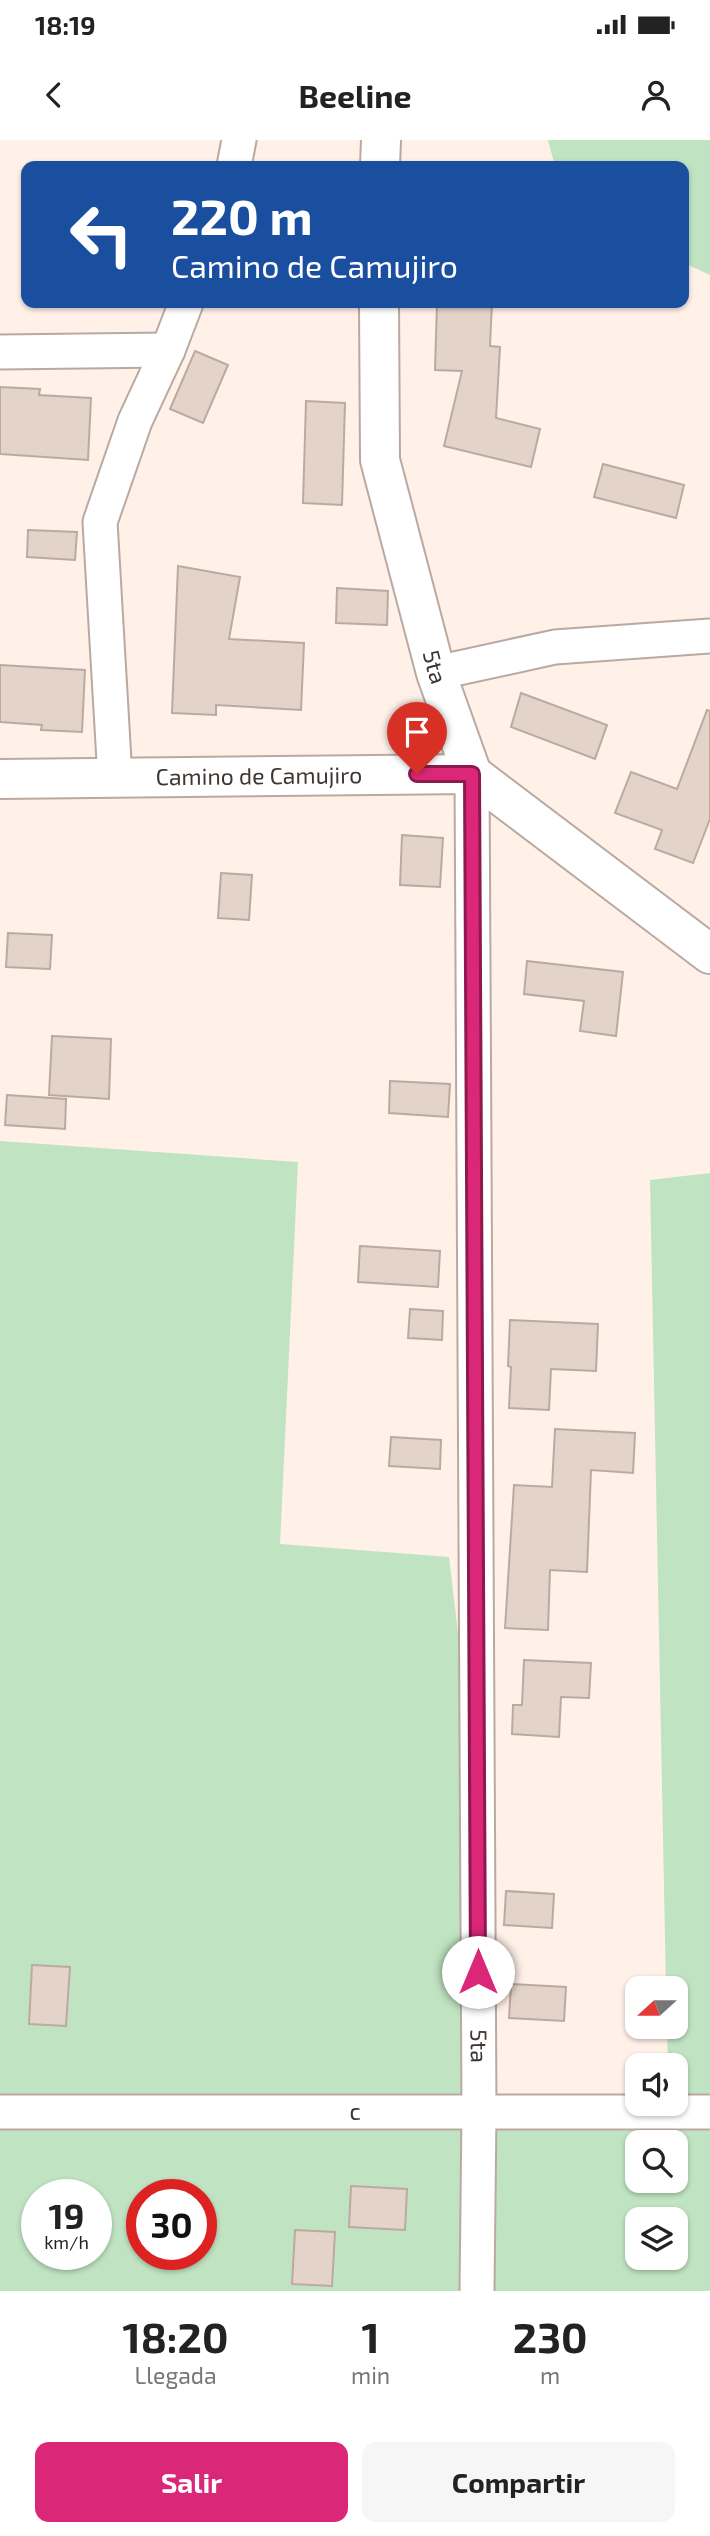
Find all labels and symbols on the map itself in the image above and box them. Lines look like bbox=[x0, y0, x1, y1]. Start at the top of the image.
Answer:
street label: 5ta bbox=[418, 647, 454, 687]
pin bbox=[387, 702, 447, 774]
street label: Camino de Camujiro bbox=[156, 760, 362, 790]
position arrow bbox=[441, 1935, 515, 2009]
north arrow bbox=[625, 1976, 688, 2039]
street label: 5ta bbox=[466, 2029, 494, 2063]
street label: c bbox=[349, 2097, 361, 2125]
speed limit sign: 30 bbox=[126, 2179, 217, 2270]

